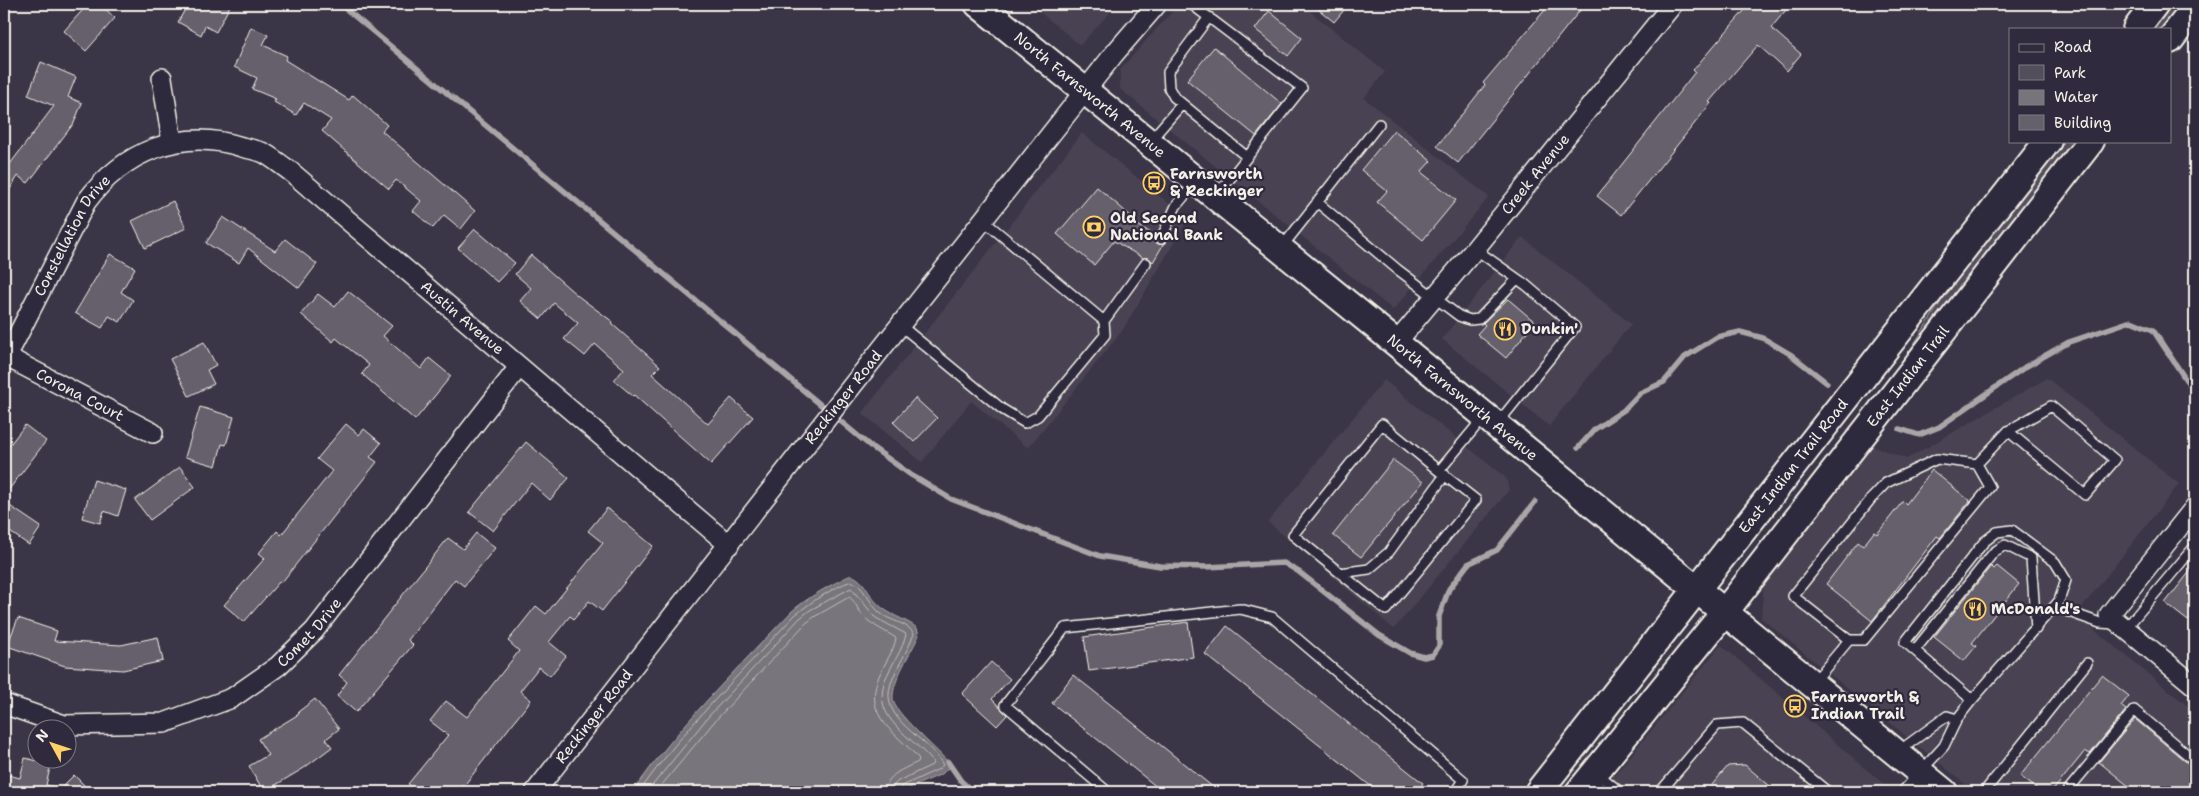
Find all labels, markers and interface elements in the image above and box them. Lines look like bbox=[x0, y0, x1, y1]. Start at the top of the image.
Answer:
street label: North Farnsworth Avenue bbox=[1010, 27, 1170, 162]
legend bbox=[2009, 28, 2172, 142]
text: Road bbox=[2054, 37, 2092, 57]
text: Park bbox=[2054, 63, 2086, 83]
text: Water bbox=[2054, 87, 2098, 107]
text: Building bbox=[2054, 113, 2111, 133]
street label: Creek Avenue bbox=[1497, 130, 1574, 219]
place label: Farnsworth & Reckinger bbox=[1170, 164, 1264, 201]
street label: Constellation Drive bbox=[29, 170, 115, 299]
bus stop icon: Farnsworth & Reckinger bbox=[1142, 171, 1166, 195]
place label: Old Second National Bank bbox=[1110, 208, 1223, 245]
bank icon: Old Second National Bank bbox=[1082, 215, 1106, 239]
street label: Austin Avenue bbox=[416, 276, 508, 359]
restaurant icon: Dunkin' bbox=[1493, 317, 1517, 341]
place label: Dunkin' bbox=[1521, 319, 1578, 339]
street label: East Indian Trail bbox=[1862, 321, 1954, 431]
street label: North Farnsworth Avenue bbox=[1383, 330, 1542, 465]
street label: Reckinger Road bbox=[800, 346, 887, 448]
street label: Corona Court bbox=[32, 364, 127, 426]
street label: East Indian Trail Road bbox=[1734, 394, 1853, 538]
street label: Comet Drive bbox=[273, 594, 346, 672]
restaurant icon: McDonald's bbox=[1963, 597, 1987, 621]
place label: McDonald's bbox=[1991, 599, 2081, 619]
street label: Reckinger Road bbox=[551, 665, 637, 768]
place label: Farnsworth & Indian Trail bbox=[1811, 687, 1920, 724]
bus stop icon: Farnsworth & Indian Trail bbox=[1783, 694, 1807, 718]
north arrow bbox=[28, 718, 78, 768]
text: N bbox=[32, 726, 53, 746]

